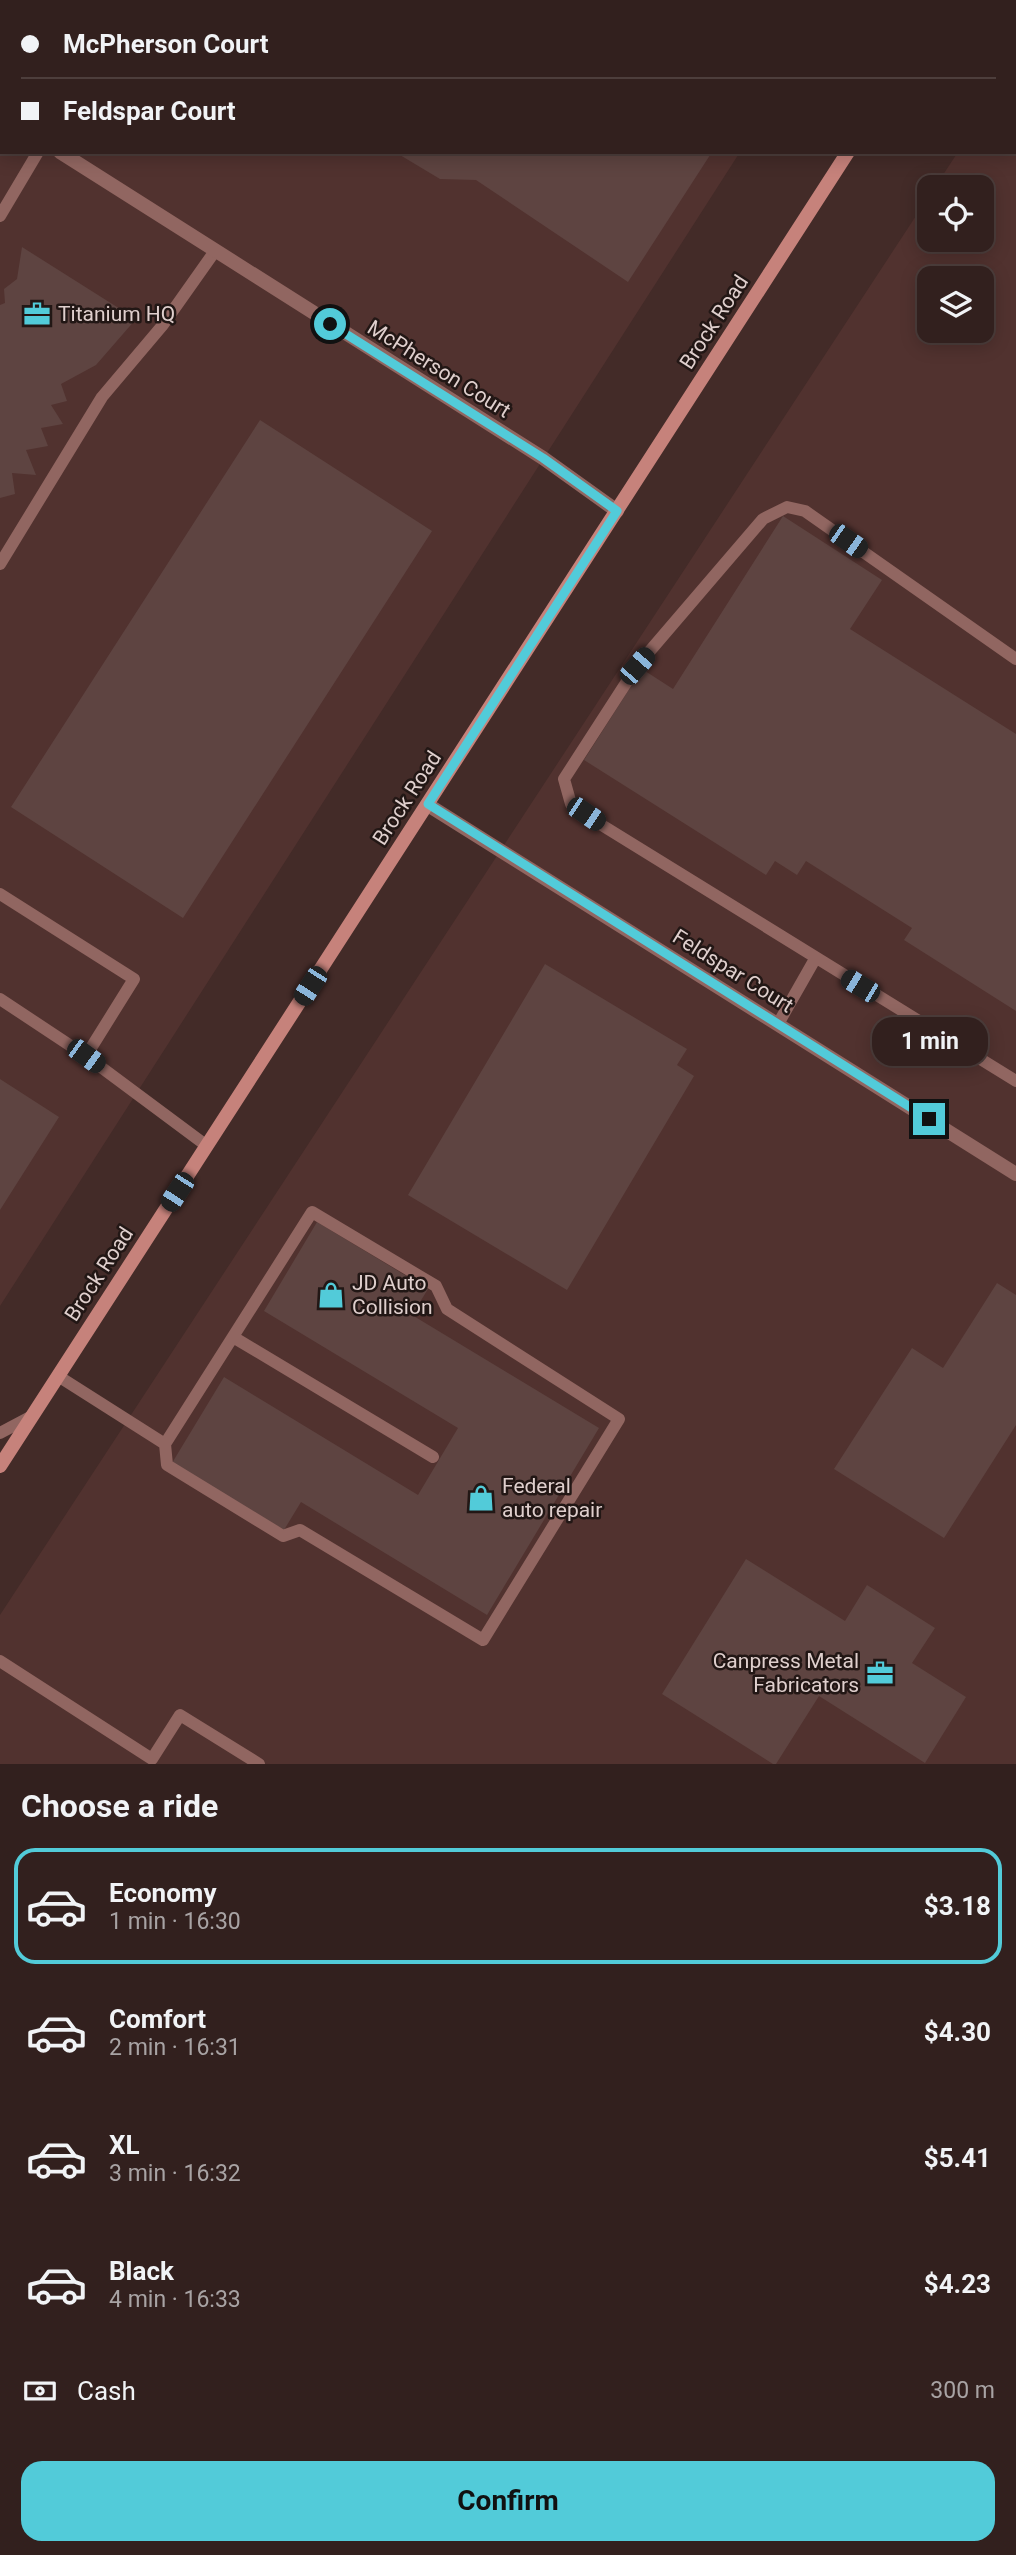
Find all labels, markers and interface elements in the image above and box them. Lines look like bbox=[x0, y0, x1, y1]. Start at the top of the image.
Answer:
text: McPherson Court bbox=[63, 29, 268, 59]
text: Feldspar Court bbox=[63, 96, 236, 126]
map controls bbox=[917, 175, 994, 343]
button: locate bbox=[917, 175, 994, 252]
button: layers bbox=[917, 266, 994, 343]
street label: Brock Road bbox=[675, 271, 753, 373]
office icon: Titanium HQ bbox=[22, 299, 52, 329]
place label: Titanium HQ bbox=[58, 302, 175, 326]
route start bbox=[314, 308, 346, 340]
street label: McPherson Court bbox=[363, 315, 515, 423]
car bbox=[825, 520, 872, 562]
car bbox=[616, 643, 659, 689]
street label: Brock Road bbox=[368, 747, 446, 849]
car bbox=[563, 794, 610, 834]
street label: Feldspar Court bbox=[668, 924, 798, 1018]
car bbox=[290, 963, 331, 1009]
car bbox=[837, 966, 884, 1006]
callout: 1 min bbox=[871, 1018, 987, 1066]
text: 1 min bbox=[901, 1028, 959, 1055]
car bbox=[63, 1035, 110, 1077]
route end bbox=[913, 1103, 945, 1135]
car bbox=[157, 1169, 198, 1215]
street label: Brock Road bbox=[60, 1223, 138, 1325]
place label: JD Auto Collision bbox=[352, 1271, 432, 1319]
shop icon: JD Auto Collision bbox=[316, 1280, 346, 1310]
place label: Federal auto repair bbox=[502, 1474, 602, 1522]
shop icon: Federal auto repair bbox=[466, 1483, 496, 1513]
place label: Canpress Metal Fabricators bbox=[713, 1649, 859, 1697]
office icon: Canpress Metal Fabricators bbox=[865, 1658, 895, 1688]
text: Choose a ride bbox=[21, 1787, 218, 1825]
icon: car bbox=[25, 1875, 88, 1938]
text: Economy bbox=[109, 1878, 216, 1908]
text: $3.18 bbox=[924, 1891, 991, 1921]
text: 1 min · 16:30 bbox=[109, 1908, 241, 1935]
icon: car bbox=[25, 2001, 88, 2064]
text: Comfort bbox=[109, 2004, 206, 2034]
text: $4.30 bbox=[924, 2017, 991, 2047]
text: 2 min · 16:31 bbox=[109, 2034, 241, 2061]
icon: car bbox=[25, 2127, 88, 2190]
text: XL bbox=[109, 2130, 140, 2160]
text: $5.41 bbox=[924, 2143, 991, 2173]
text: 3 min · 16:32 bbox=[109, 2160, 241, 2187]
icon: car bbox=[25, 2253, 88, 2316]
text: Black bbox=[109, 2256, 174, 2286]
text: $4.23 bbox=[924, 2269, 991, 2299]
text: 4 min · 16:33 bbox=[109, 2286, 241, 2313]
icon: cash bbox=[21, 2372, 59, 2410]
text: Cash bbox=[77, 2376, 136, 2406]
text: 300 m bbox=[930, 2377, 995, 2404]
button: Confirm bbox=[21, 2461, 995, 2541]

